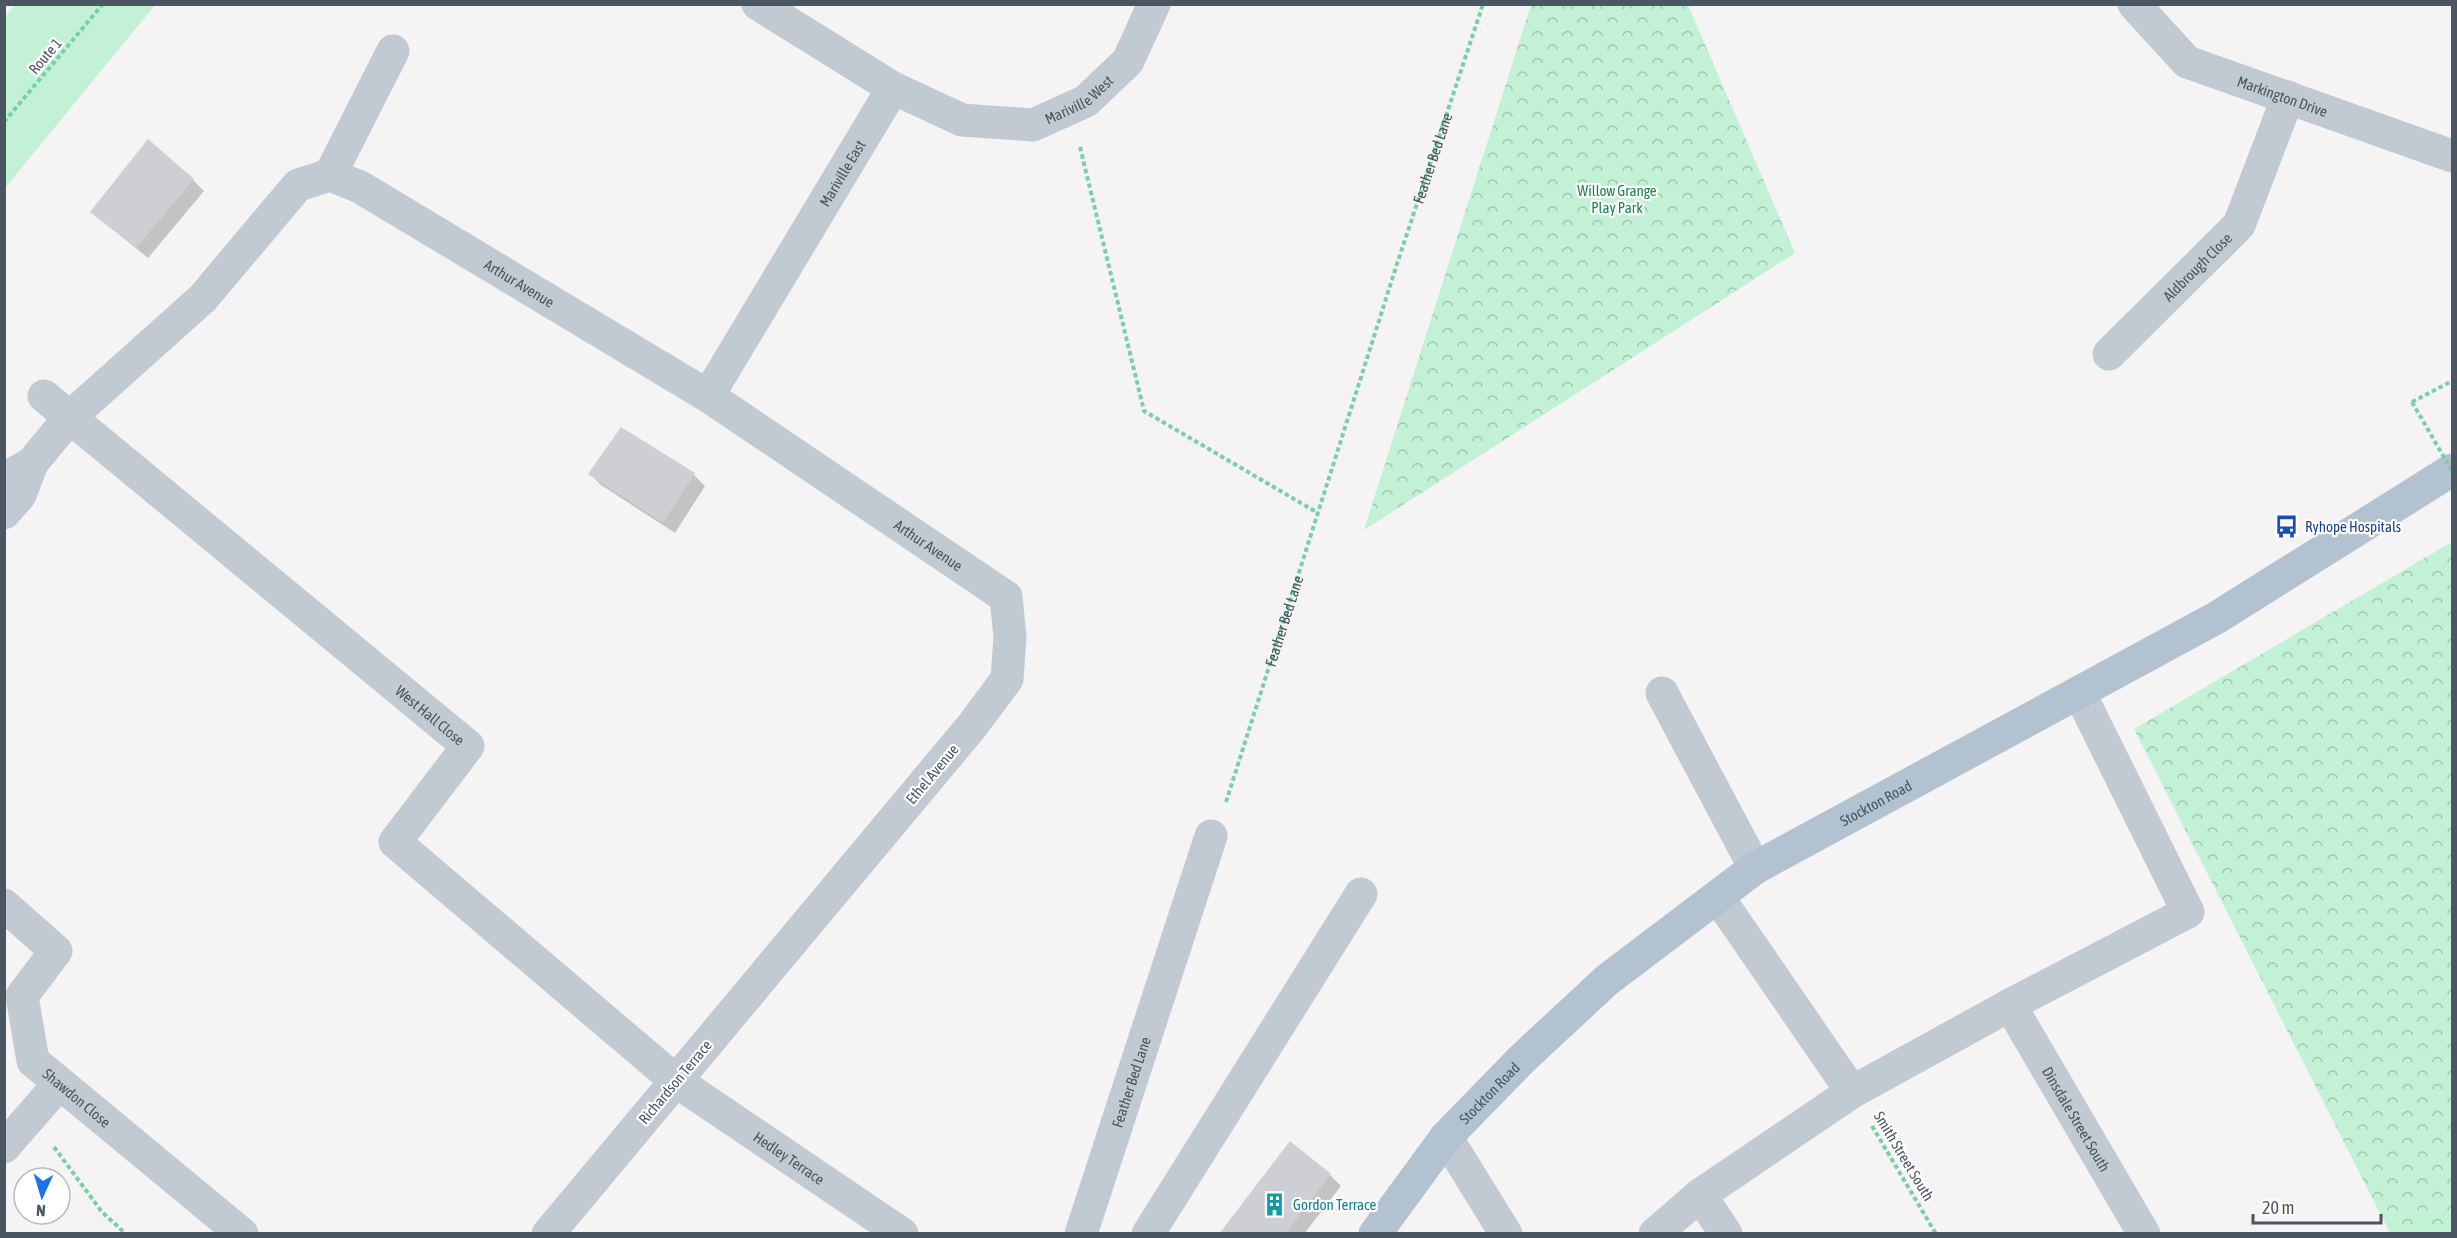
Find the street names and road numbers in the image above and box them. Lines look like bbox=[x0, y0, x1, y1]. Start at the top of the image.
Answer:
street label: Route 1 bbox=[25, 34, 65, 78]
street label: Mariville West bbox=[1042, 72, 1116, 127]
street label: Markington Drive bbox=[2235, 72, 2330, 120]
street label: Feather Bed Lane bbox=[1409, 110, 1455, 206]
street label: Mariville East bbox=[815, 137, 868, 209]
street label: Aldbrough Close bbox=[2159, 229, 2235, 304]
street label: Arthur Avenue bbox=[482, 255, 558, 310]
street label: Arthur Avenue bbox=[891, 516, 966, 574]
street label: Feather Bed Lane bbox=[1261, 573, 1306, 668]
street label: West Hall Close bbox=[392, 682, 468, 748]
street label: Ethel Avenue bbox=[902, 741, 962, 807]
street label: Stockton Road bbox=[1837, 776, 1914, 829]
street label: Feather Bed Lane bbox=[1108, 1034, 1153, 1129]
street label: Richardson Terrace bbox=[635, 1036, 715, 1127]
street label: Stockton Road bbox=[1455, 1059, 1523, 1127]
street label: Dinsdale Street South bbox=[2039, 1063, 2114, 1174]
street label: Shawdon Close bbox=[40, 1065, 115, 1131]
street label: Smith Street South bbox=[1871, 1108, 1937, 1204]
street label: Hedley Terrace bbox=[751, 1128, 828, 1188]

